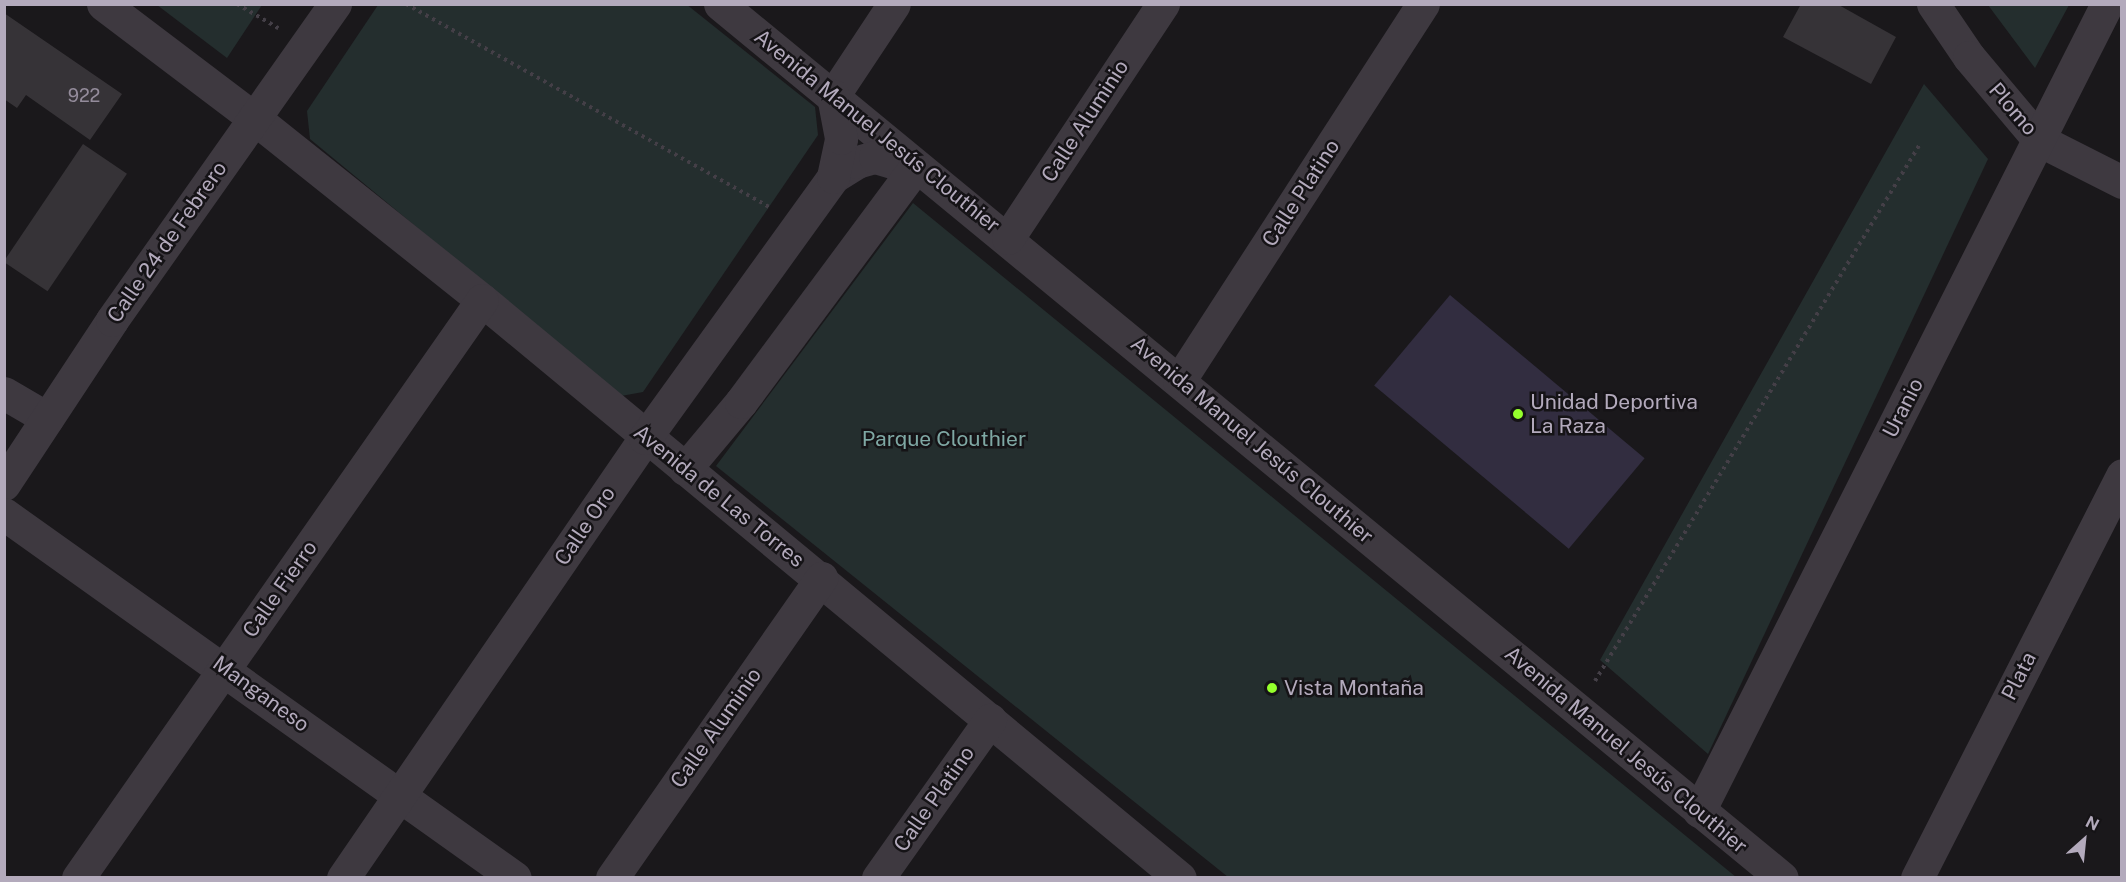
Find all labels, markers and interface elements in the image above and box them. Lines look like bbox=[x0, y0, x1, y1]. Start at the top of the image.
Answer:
street label: Avenida Manuel Jesús Clouthier bbox=[749, 24, 1005, 238]
street label: Calle Aluminio bbox=[1036, 55, 1134, 187]
street label: Plomo bbox=[1983, 78, 2043, 140]
house number: 922 bbox=[68, 85, 100, 107]
street label: Calle Platino bbox=[1257, 135, 1345, 251]
street label: Calle 24 de Febrero bbox=[102, 156, 232, 328]
street label: Avenida Manuel Jesús Clouthier bbox=[1126, 331, 1378, 549]
street label: Uranio bbox=[1877, 374, 1929, 442]
place label: Unidad Deportiva La Raza bbox=[1530, 389, 1698, 439]
marker: Unidad Deportiva La Raza bbox=[1511, 407, 1525, 421]
street label: Avenida de Las Torres bbox=[628, 419, 810, 573]
park label: Parque Clouthier bbox=[862, 426, 1026, 452]
street label: Calle Oro bbox=[549, 482, 621, 570]
street label: Calle Fierro bbox=[237, 536, 323, 642]
street label: Avenida Manuel Jesús Clouthier bbox=[1500, 641, 1752, 859]
street label: Plata bbox=[1996, 648, 2042, 704]
street label: Manganeso bbox=[208, 651, 314, 737]
street label: Calle Aluminio bbox=[665, 663, 767, 793]
place label: Vista Montaña bbox=[1284, 675, 1424, 701]
marker: Vista Montaña bbox=[1265, 681, 1279, 695]
street label: Calle Platino bbox=[888, 741, 980, 857]
north arrow bbox=[2054, 810, 2114, 870]
text: N bbox=[2083, 812, 2102, 835]

